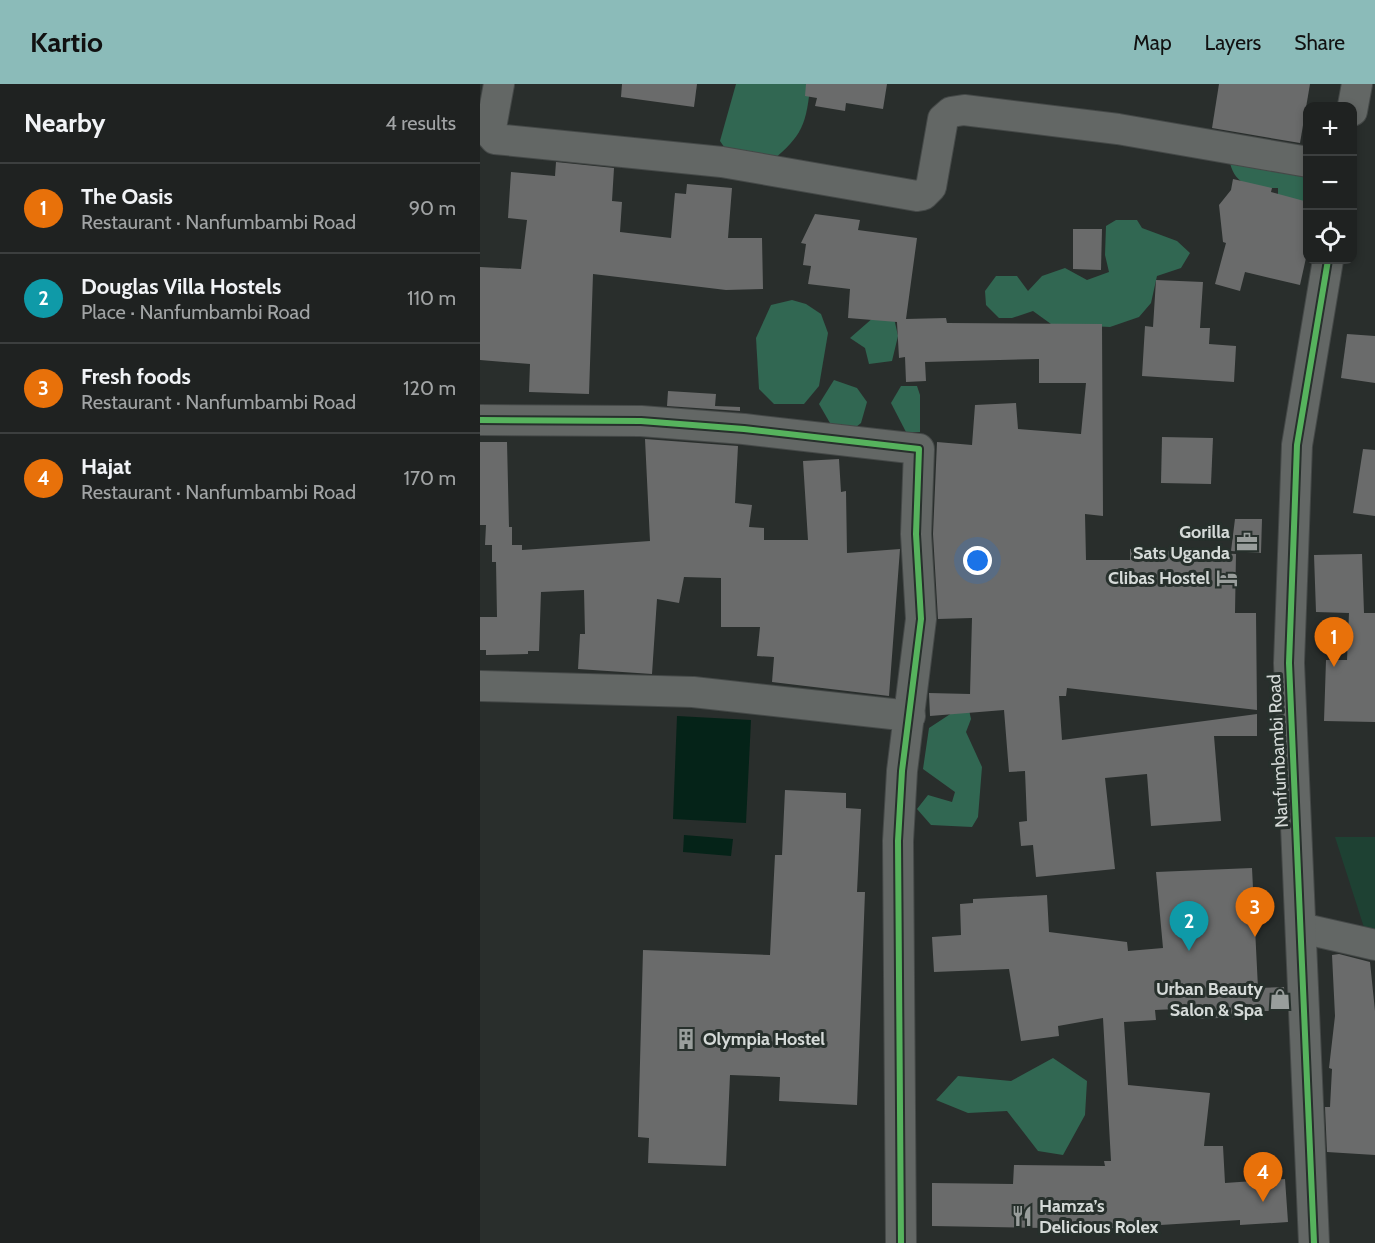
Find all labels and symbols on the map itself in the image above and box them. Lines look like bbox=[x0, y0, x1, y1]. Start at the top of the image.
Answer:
place label: Gorilla Sats Uganda bbox=[1133, 521, 1230, 564]
office icon: Gorilla Sats Uganda bbox=[1235, 530, 1259, 554]
your location bbox=[963, 546, 992, 575]
hotel icon: Clibas Hostel bbox=[1215, 566, 1239, 590]
place label: Clibas Hostel bbox=[1108, 567, 1210, 589]
pin: 1 bbox=[1314, 618, 1354, 667]
street label: Nanfumbambi Road bbox=[1263, 674, 1293, 828]
pin: 3 bbox=[1236, 888, 1274, 937]
pin: 2 bbox=[1170, 902, 1208, 951]
place label: Urban Beauty Salon & Spa bbox=[1156, 978, 1263, 1021]
shop icon: Urban Beauty Salon & Spa bbox=[1268, 987, 1292, 1011]
building icon: Olympia Hostel bbox=[674, 1027, 698, 1051]
place label: Olympia Hostel bbox=[703, 1028, 825, 1050]
pin: 4 bbox=[1244, 1152, 1282, 1202]
place label: Hamza’s Delicious Rolex bbox=[1039, 1195, 1159, 1238]
restaurant icon: Hamza’s Delicious Rolex bbox=[1010, 1204, 1034, 1228]

